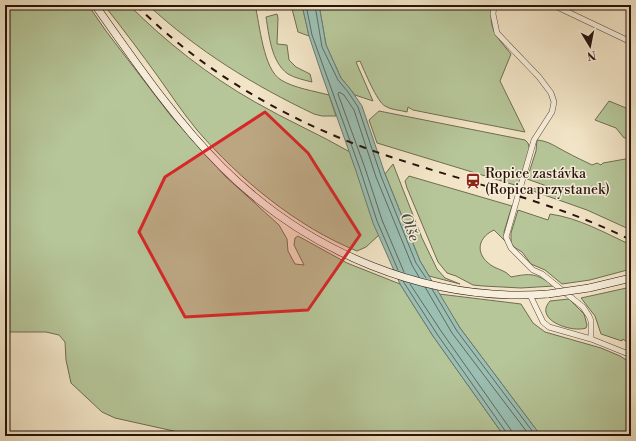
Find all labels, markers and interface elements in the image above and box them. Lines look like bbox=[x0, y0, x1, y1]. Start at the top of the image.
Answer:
north arrow bbox=[570, 26, 610, 66]
text: N bbox=[586, 47, 597, 63]
place label: Ropice zastávka (Ropica przystanek) bbox=[485, 165, 610, 199]
station icon: Ropice zastávka (Ropica przystanek) bbox=[464, 172, 482, 190]
water label: Olše bbox=[395, 210, 424, 244]

